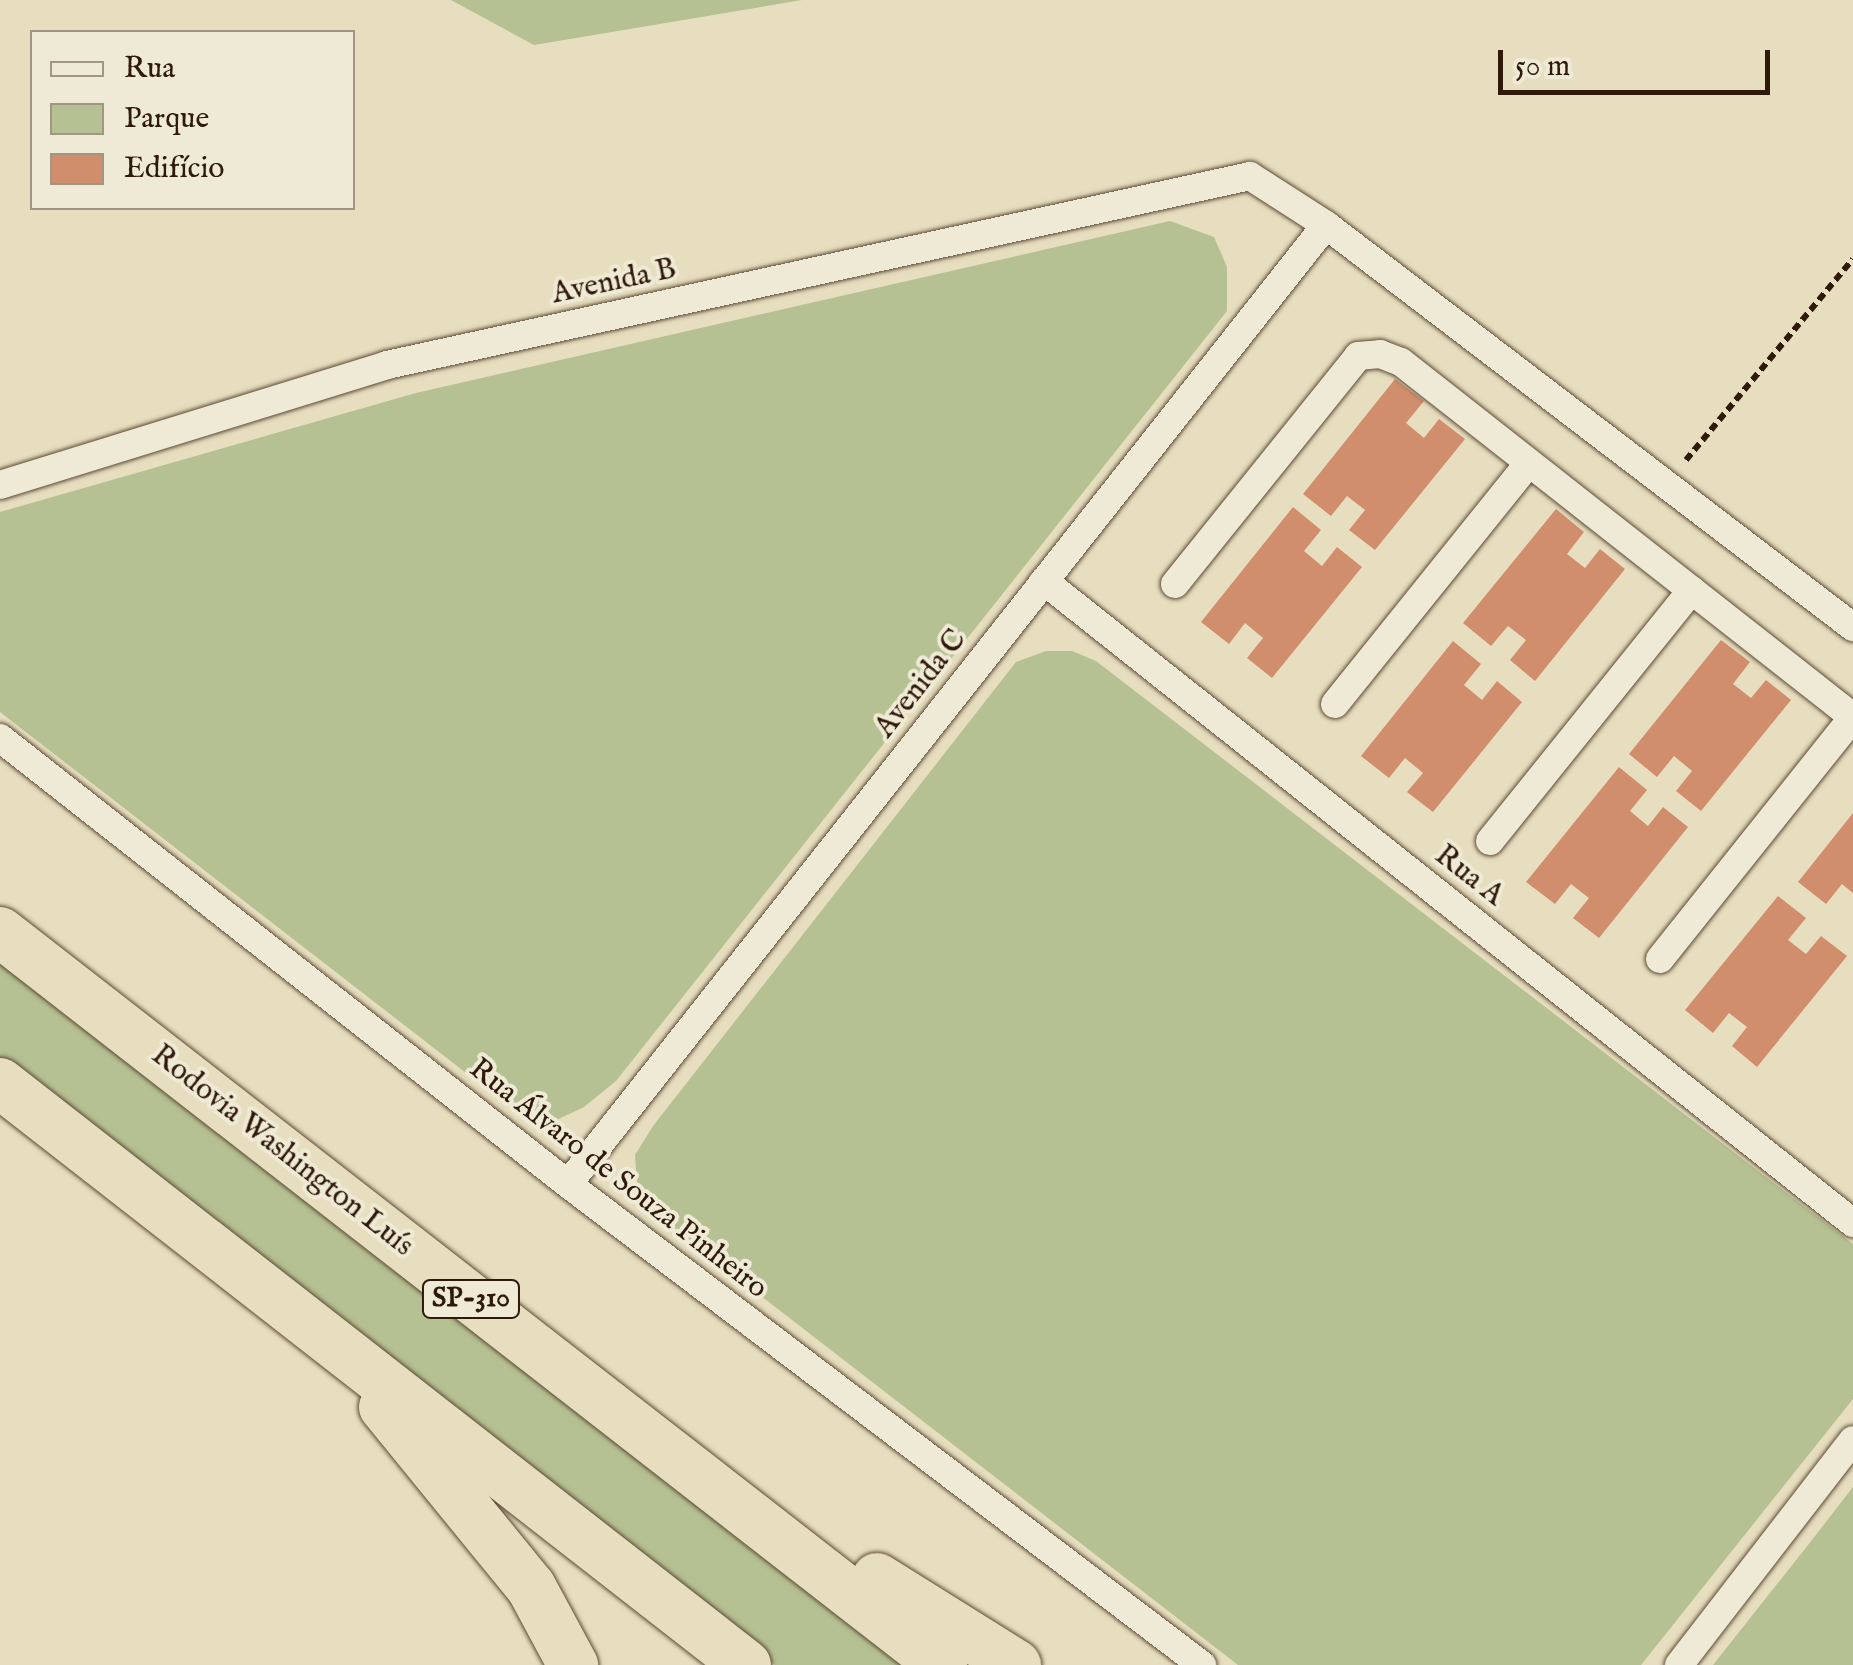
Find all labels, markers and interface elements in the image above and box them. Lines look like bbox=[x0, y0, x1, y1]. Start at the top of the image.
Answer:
legend bbox=[30, 30, 355, 210]
scale bar bbox=[1503, 30, 1776, 92]
text: 50 m bbox=[1515, 48, 1570, 86]
text: Rua bbox=[124, 50, 175, 88]
text: Parque bbox=[124, 100, 209, 138]
text: Edifício bbox=[124, 150, 225, 188]
street label: Avenida B bbox=[549, 251, 679, 313]
street label: Avenida C bbox=[868, 623, 974, 745]
street label: Rua A bbox=[1427, 838, 1511, 914]
street label: Rodovia Washington Luís bbox=[144, 1038, 420, 1264]
street label: Rua Álvaro de Souza Pinheiro bbox=[462, 1051, 774, 1307]
road number: SP-310 bbox=[421, 1276, 521, 1322]

